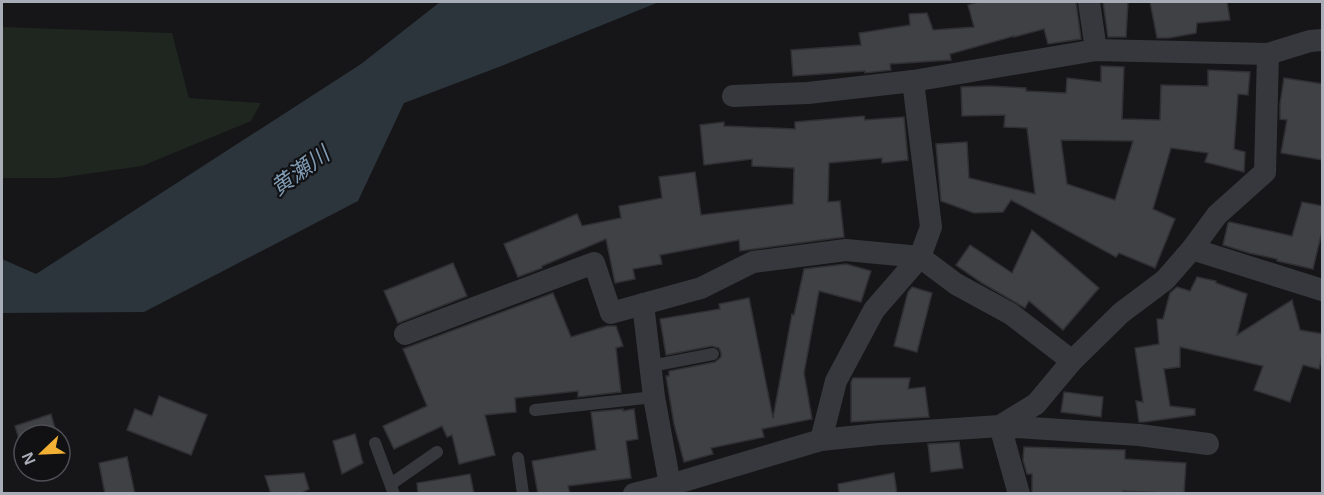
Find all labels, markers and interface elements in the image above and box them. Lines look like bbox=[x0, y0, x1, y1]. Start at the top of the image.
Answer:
water label: 黄瀬川 bbox=[266, 140, 336, 201]
north arrow bbox=[12, 423, 72, 483]
text: N bbox=[19, 450, 39, 467]

